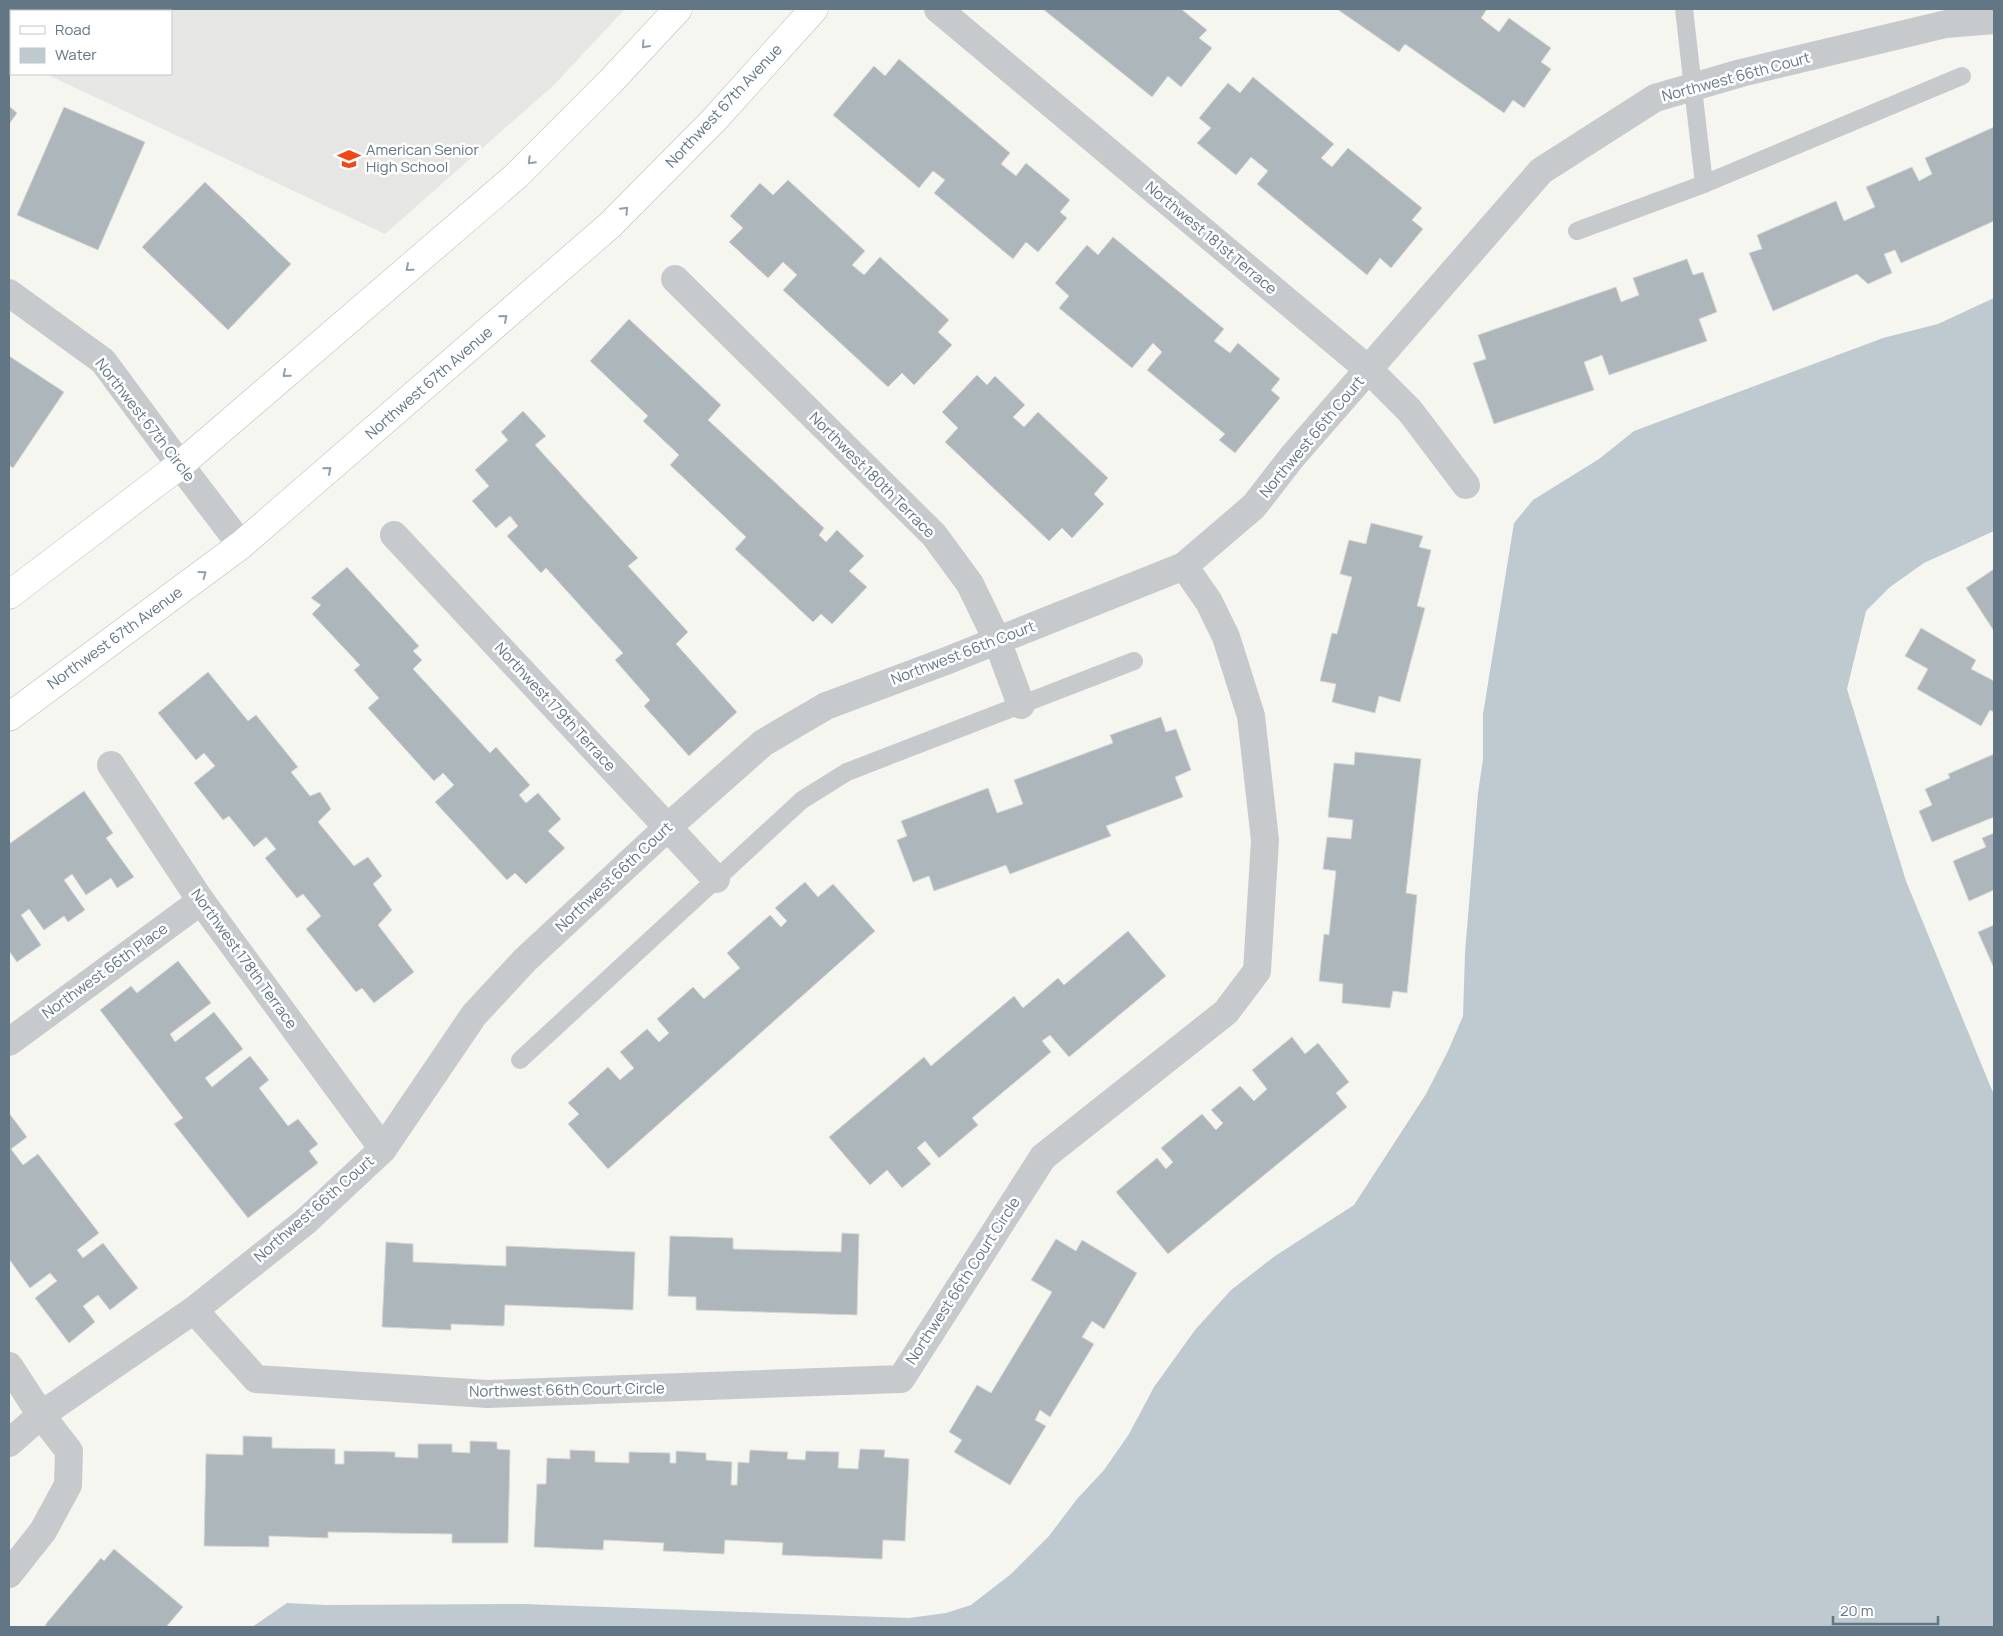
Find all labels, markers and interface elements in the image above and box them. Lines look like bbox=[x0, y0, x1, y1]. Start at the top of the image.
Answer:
legend bbox=[10, 10, 172, 75]
text: Road bbox=[55, 19, 91, 40]
one-way arrow bbox=[642, 39, 651, 48]
street label: Northwest 67th Avenue bbox=[661, 39, 787, 172]
text: Water bbox=[55, 44, 97, 65]
street label: Northwest 66th Court bbox=[1659, 47, 1812, 106]
place label: American Senior High School bbox=[366, 139, 479, 177]
school or university icon: American Senior High School bbox=[336, 146, 362, 172]
one-way arrow bbox=[528, 155, 537, 164]
street label: Northwest 181st Terrace bbox=[1141, 176, 1282, 299]
one-way arrow bbox=[619, 207, 628, 216]
one-way arrow bbox=[405, 262, 414, 271]
one-way arrow bbox=[498, 314, 507, 323]
street label: Northwest 67th Avenue bbox=[360, 321, 497, 444]
street label: Northwest 67th Circle bbox=[91, 354, 200, 486]
one-way arrow bbox=[282, 368, 291, 377]
street label: Northwest 66th Court bbox=[1254, 371, 1369, 502]
street label: Northwest 180th Terrace bbox=[805, 407, 940, 542]
one-way arrow bbox=[322, 467, 331, 476]
one-way arrow bbox=[197, 571, 206, 579]
street label: Northwest 67th Avenue bbox=[43, 581, 187, 694]
street label: Northwest 66th Court bbox=[888, 615, 1038, 690]
street label: Northwest 179th Terrace bbox=[490, 638, 621, 776]
street label: Northwest 66th Court bbox=[551, 817, 677, 936]
street label: Northwest 178th Terrace bbox=[186, 884, 303, 1033]
street label: Northwest 66th Place bbox=[38, 918, 172, 1023]
street label: Northwest 66th Court bbox=[249, 1151, 378, 1267]
street label: Northwest 66th Court Circle bbox=[900, 1193, 1025, 1368]
street label: Northwest 66th Court Circle bbox=[469, 1377, 665, 1402]
scale bar bbox=[1833, 1594, 1938, 1626]
text: 20 m bbox=[1840, 1600, 1873, 1621]

